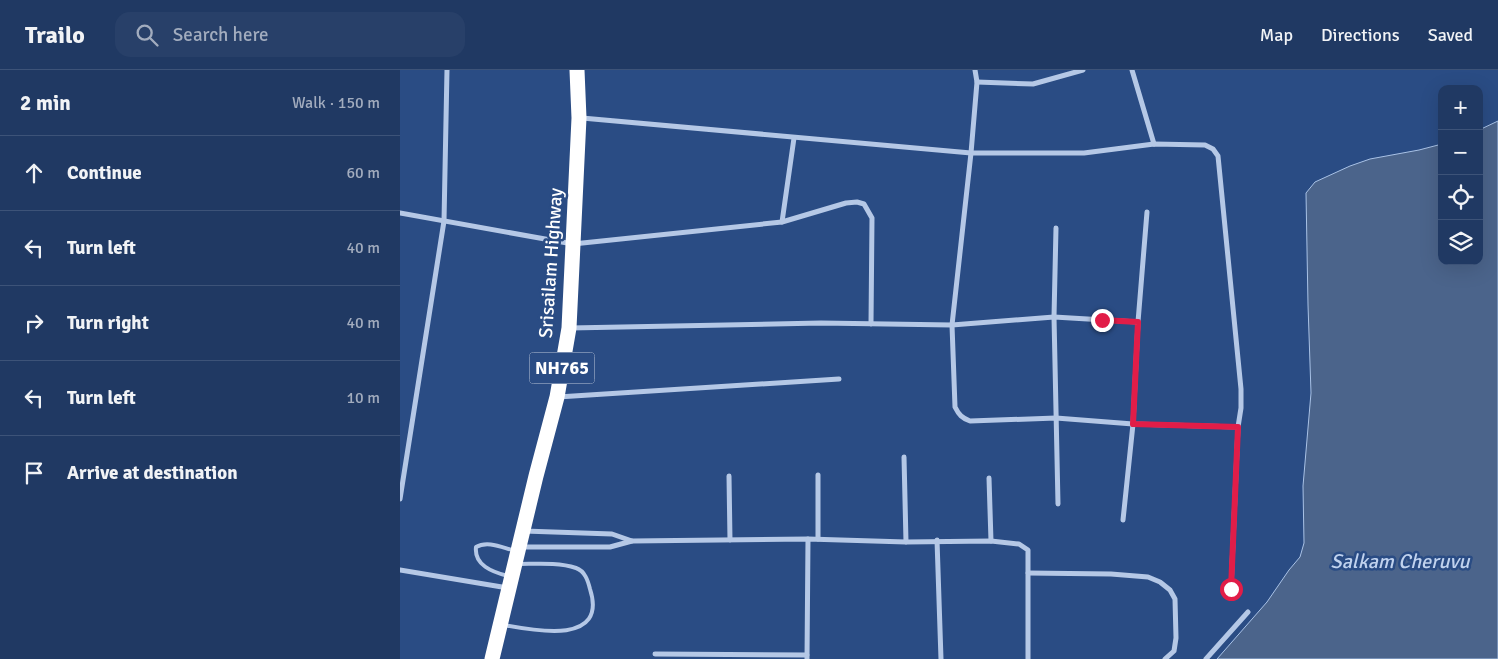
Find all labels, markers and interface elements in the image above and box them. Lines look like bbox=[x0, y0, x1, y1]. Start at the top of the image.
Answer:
search box bbox=[115, 12, 465, 57]
text: Trailo bbox=[25, 20, 85, 50]
icon: search bbox=[133, 21, 161, 49]
text: Search here bbox=[173, 23, 269, 47]
text: Map bbox=[1260, 24, 1293, 46]
text: Directions bbox=[1321, 24, 1400, 46]
text: Saved bbox=[1428, 24, 1473, 46]
map controls bbox=[1438, 85, 1483, 265]
button: + bbox=[1438, 85, 1483, 130]
text: 2 min bbox=[20, 90, 71, 116]
text: Walk · 150 m bbox=[292, 93, 380, 113]
button: − bbox=[1438, 130, 1483, 175]
icon: ahead bbox=[20, 159, 48, 187]
text: Continue bbox=[67, 161, 142, 185]
text: 60 m bbox=[346, 163, 380, 183]
button: locate bbox=[1438, 175, 1483, 220]
street label: Srisailam Highway bbox=[534, 187, 568, 339]
button: layers bbox=[1438, 220, 1483, 265]
icon: left bbox=[20, 234, 48, 262]
text: Turn left bbox=[67, 236, 136, 260]
text: 40 m bbox=[346, 238, 380, 258]
icon: right bbox=[20, 309, 48, 337]
route end bbox=[1091, 309, 1114, 332]
text: Turn right bbox=[67, 311, 149, 335]
text: 40 m bbox=[346, 313, 380, 333]
road number: NH765 bbox=[530, 352, 594, 384]
icon: left bbox=[20, 384, 48, 412]
text: Turn left bbox=[67, 386, 136, 410]
text: 10 m bbox=[346, 388, 380, 408]
icon: arrive bbox=[20, 459, 48, 487]
text: Arrive at destination bbox=[67, 461, 238, 485]
water label: Salkam Cheruvu bbox=[1331, 549, 1471, 574]
route start bbox=[1220, 578, 1243, 601]

